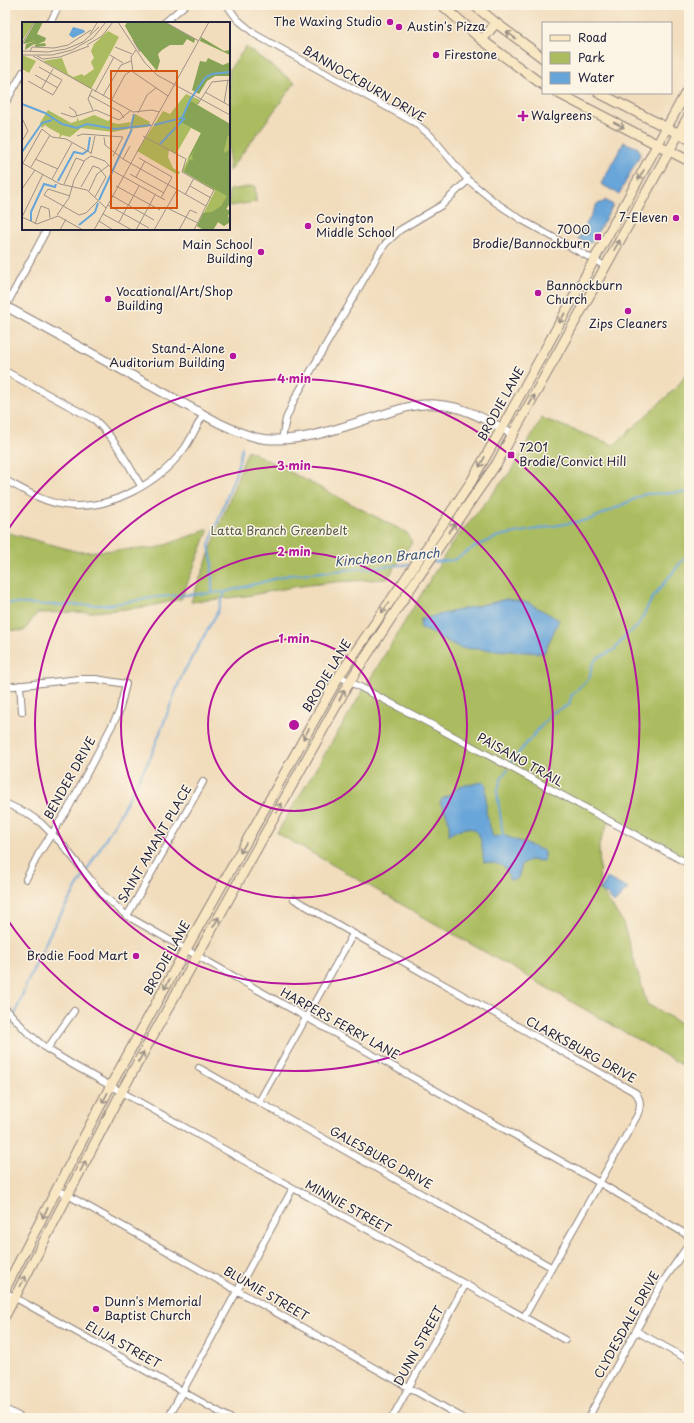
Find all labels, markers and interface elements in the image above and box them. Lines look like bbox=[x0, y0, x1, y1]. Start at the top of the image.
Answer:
place label: The Waxing Studio bbox=[274, 12, 382, 30]
marker: The Waxing Studio bbox=[385, 17, 395, 27]
place label: Austin's Pizza bbox=[407, 17, 486, 35]
inset map bbox=[22, 22, 230, 230]
marker: Austin's Pizza bbox=[394, 22, 404, 32]
legend bbox=[542, 22, 672, 94]
text: Road bbox=[578, 28, 607, 46]
one-way arrow bbox=[506, 30, 517, 39]
street label: BANNOCKBURN DRIVE bbox=[300, 40, 429, 126]
place label: Firestone bbox=[444, 45, 497, 63]
text: Park bbox=[578, 48, 605, 66]
marker: Firestone bbox=[431, 50, 441, 60]
text: Water bbox=[578, 68, 615, 86]
place label: Walgreens bbox=[531, 106, 592, 124]
marker: Walgreens bbox=[518, 111, 528, 121]
one-way arrow bbox=[613, 122, 625, 129]
one-way arrow bbox=[637, 169, 644, 181]
place label: 7-Eleven bbox=[619, 208, 668, 226]
place label: Covington Middle School bbox=[316, 209, 395, 241]
marker: 7-Eleven bbox=[671, 213, 681, 223]
place label: 7000 Brodie/Bannockburn bbox=[472, 220, 590, 252]
marker: Covington Middle School bbox=[303, 221, 313, 231]
marker: 7000 Brodie/Bannockburn bbox=[593, 232, 603, 242]
place label: Main School Building bbox=[182, 235, 253, 267]
one-way arrow bbox=[613, 239, 621, 251]
marker: Main School Building bbox=[256, 247, 266, 257]
place label: Bannockburn Church bbox=[546, 276, 622, 308]
place label: Vocational/Art/Shop Building bbox=[116, 282, 233, 314]
marker: Bannockburn Church bbox=[533, 288, 543, 298]
marker: Vocational/Art/Shop Building bbox=[103, 294, 113, 304]
marker: Zips Cleaners bbox=[623, 306, 633, 316]
one-way arrow bbox=[557, 312, 565, 324]
place label: Zips Cleaners bbox=[589, 314, 668, 332]
place label: Stand-Alone Auditorium Building bbox=[109, 339, 225, 371]
marker: Stand-Alone Auditorium Building bbox=[228, 351, 238, 361]
street label: BRODIE LANE bbox=[472, 363, 528, 444]
text: 4 min bbox=[277, 369, 311, 387]
one-way arrow bbox=[528, 394, 536, 406]
place label: 7201 Brodie/Convict Hill bbox=[519, 438, 626, 470]
marker: 7201 Brodie/Convict Hill bbox=[506, 450, 516, 460]
text: 3 min bbox=[277, 456, 311, 474]
one-way arrow bbox=[478, 456, 486, 468]
park label: Latta Branch Greenbelt bbox=[211, 521, 347, 539]
one-way arrow bbox=[448, 523, 456, 534]
text: 2 min bbox=[277, 542, 311, 560]
water label: Kincheon Branch bbox=[334, 542, 441, 571]
one-way arrow bbox=[381, 603, 389, 614]
text: 1 min bbox=[278, 629, 310, 647]
street label: BRODIE LANE bbox=[297, 635, 355, 716]
one-way arrow bbox=[339, 689, 347, 701]
centre of rings bbox=[287, 718, 301, 732]
one-way arrow bbox=[302, 728, 310, 740]
street label: PAISANO TRAIL bbox=[474, 728, 567, 790]
street label: BENDER DRIVE bbox=[39, 733, 99, 822]
street label: SAINT AMANT PLACE bbox=[113, 781, 195, 906]
one-way arrow bbox=[275, 803, 283, 815]
one-way arrow bbox=[238, 842, 246, 854]
one-way arrow bbox=[212, 916, 220, 928]
street label: BRODIE LANE bbox=[138, 917, 194, 998]
place label: Brodie Food Mart bbox=[26, 946, 128, 964]
marker: Brodie Food Mart bbox=[131, 951, 141, 961]
one-way arrow bbox=[162, 978, 170, 990]
street label: HARPERS FERRY LANE bbox=[278, 983, 404, 1064]
street label: CLARKSBURG DRIVE bbox=[523, 1011, 640, 1087]
one-way arrow bbox=[137, 1051, 145, 1063]
one-way arrow bbox=[100, 1092, 108, 1104]
street label: GALESBURG DRIVE bbox=[327, 1121, 436, 1193]
one-way arrow bbox=[80, 1160, 87, 1172]
street label: MINNIE STREET bbox=[302, 1175, 395, 1238]
one-way arrow bbox=[40, 1207, 48, 1219]
street label: BLUMIE STREET bbox=[221, 1261, 313, 1325]
street label: CLYDESDALE DRIVE bbox=[589, 1268, 663, 1381]
one-way arrow bbox=[20, 1275, 27, 1287]
place label: Dunn's Memorial Baptist Church bbox=[104, 1292, 202, 1324]
street label: DUNN STREET bbox=[389, 1302, 448, 1389]
marker: Dunn's Memorial Baptist Church bbox=[91, 1304, 101, 1314]
street label: ELIJA STREET bbox=[82, 1316, 165, 1373]

